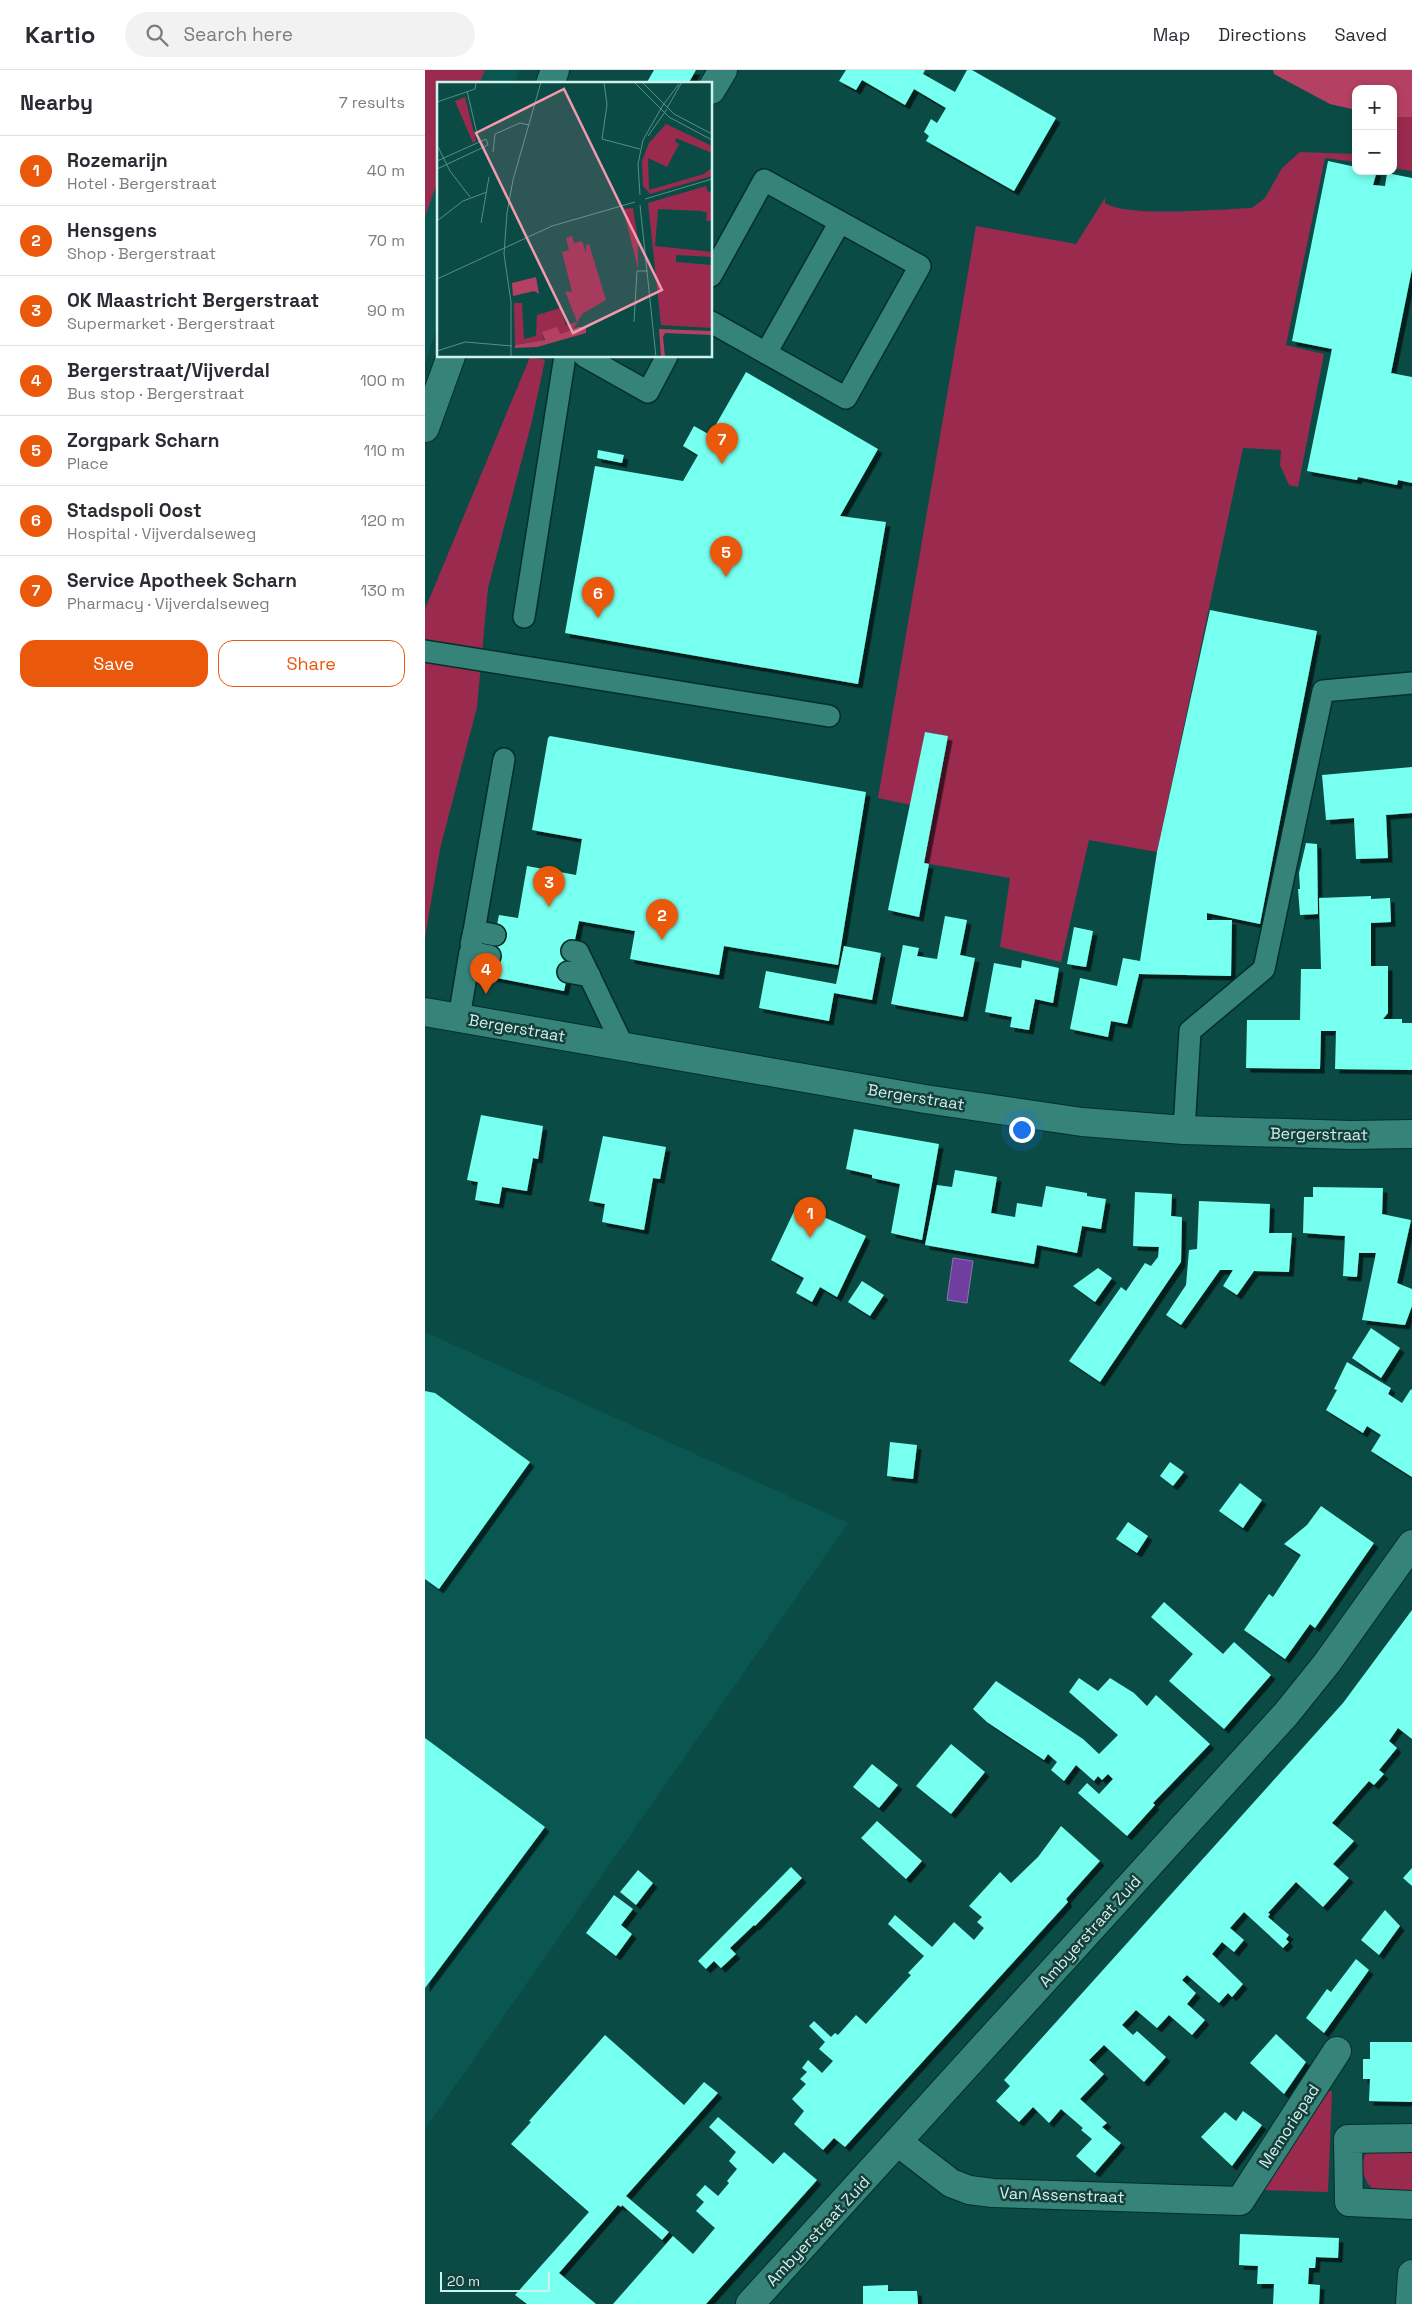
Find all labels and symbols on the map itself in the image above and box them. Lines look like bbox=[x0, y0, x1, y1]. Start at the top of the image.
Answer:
inset map bbox=[437, 82, 713, 358]
pin: 7 bbox=[706, 423, 738, 464]
pin: 5 bbox=[710, 536, 742, 577]
pin: 6 bbox=[582, 577, 614, 618]
pin: 3 bbox=[533, 866, 565, 907]
pin: 2 bbox=[646, 899, 678, 940]
pin: 4 bbox=[470, 953, 502, 994]
street label: Bergerstraat bbox=[467, 1009, 567, 1047]
street label: Bergerstraat bbox=[866, 1079, 966, 1115]
your location bbox=[1009, 1117, 1035, 1143]
street label: Bergerstraat bbox=[1270, 1123, 1368, 1145]
pin: 1 bbox=[794, 1197, 826, 1238]
street label: Ambyerstraat Zuid bbox=[1034, 1871, 1146, 1991]
street label: Memoriepad bbox=[1254, 2080, 1324, 2172]
street label: Ambyerstraat Zuid bbox=[761, 2171, 875, 2291]
street label: Van Assenstraat bbox=[999, 2182, 1125, 2208]
scale bar bbox=[440, 2269, 550, 2292]

